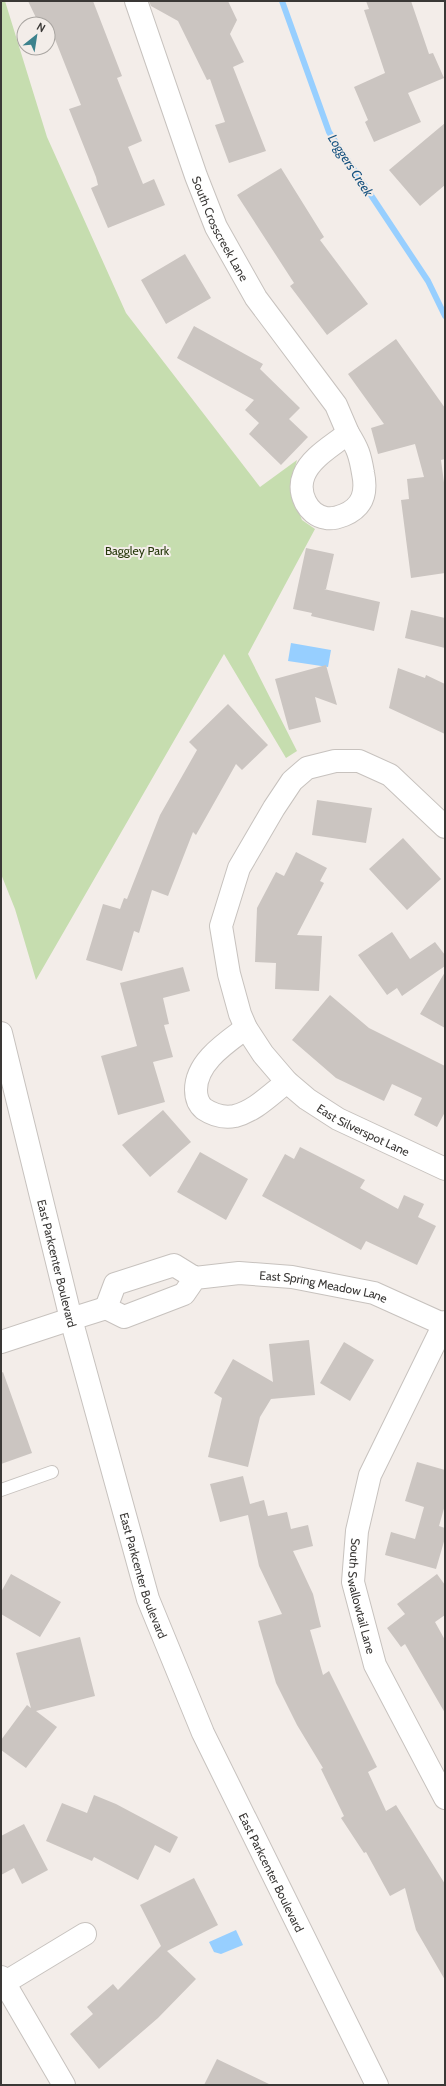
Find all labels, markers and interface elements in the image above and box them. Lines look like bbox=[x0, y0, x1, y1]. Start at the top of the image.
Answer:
north arrow bbox=[16, 16, 56, 56]
text: N bbox=[34, 19, 48, 35]
water label: Loggers Creek bbox=[325, 131, 377, 199]
street label: South Crosscreek Lane bbox=[189, 174, 252, 284]
park label: Baggley Park bbox=[105, 543, 170, 558]
street label: East Silverspot Lane bbox=[314, 1100, 412, 1159]
street label: East Parkcenter Boulevard bbox=[34, 1198, 80, 1329]
street label: East Spring Meadow Lane bbox=[259, 1267, 390, 1306]
street label: East Parkcenter Boulevard bbox=[117, 1511, 171, 1640]
street label: South Swallowtail Lane bbox=[345, 1538, 379, 1655]
street label: East Parkcenter Boulevard bbox=[236, 1810, 308, 1934]

